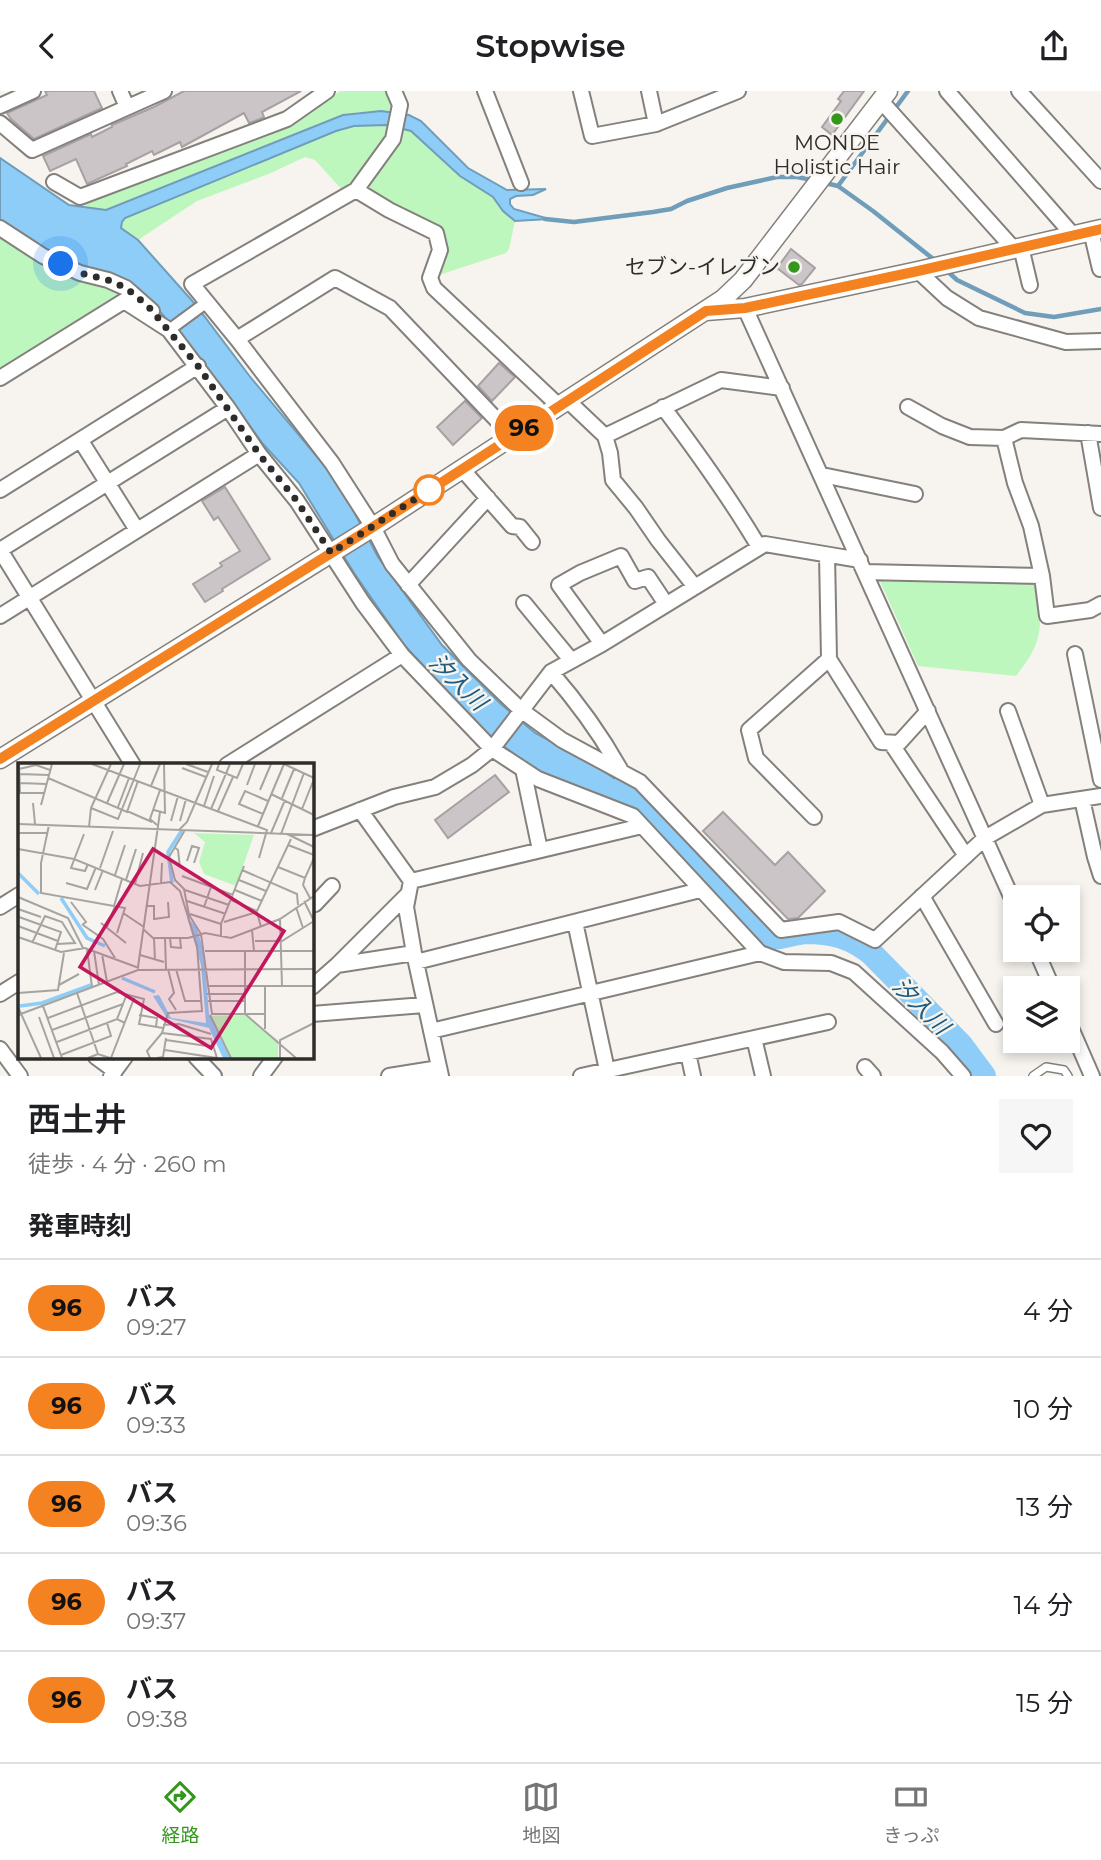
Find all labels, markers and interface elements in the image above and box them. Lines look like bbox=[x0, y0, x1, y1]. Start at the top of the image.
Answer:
text: Stopwise bbox=[475, 26, 626, 65]
icon: back bbox=[28, 27, 66, 65]
icon: share bbox=[1035, 27, 1073, 65]
marker: MONDE Holistic Hair bbox=[829, 111, 845, 127]
place label: MONDE Holistic Hair bbox=[774, 130, 900, 179]
your location bbox=[43, 246, 78, 281]
place label: セブン-イレブン bbox=[625, 254, 780, 279]
marker: セブン-イレブン bbox=[786, 259, 802, 275]
line badge: 96 bbox=[492, 405, 556, 451]
text: 96 bbox=[509, 413, 539, 442]
unlabelled marker bbox=[414, 475, 444, 505]
water label: 汐入川 bbox=[423, 648, 495, 718]
inset map bbox=[18, 763, 313, 1059]
map controls bbox=[1003, 885, 1080, 1053]
button: locate bbox=[1003, 885, 1080, 962]
water label: 汐入川 bbox=[887, 972, 957, 1042]
button: layers bbox=[1003, 976, 1080, 1053]
text: 西土井 bbox=[28, 1099, 127, 1139]
button: heart bbox=[999, 1099, 1073, 1173]
text: 徒歩 · 4 分 · 260 m bbox=[28, 1150, 227, 1178]
text: 発車時刻 bbox=[28, 1210, 132, 1242]
text: バス bbox=[126, 1281, 178, 1313]
text: 96 bbox=[51, 1293, 82, 1322]
text: 4 分 bbox=[1023, 1295, 1073, 1327]
text: 09:27 bbox=[126, 1313, 187, 1341]
text: バス bbox=[126, 1379, 178, 1411]
text: 96 bbox=[51, 1391, 82, 1420]
text: 10 分 bbox=[1014, 1393, 1073, 1425]
text: 09:33 bbox=[126, 1411, 186, 1439]
text: バス bbox=[126, 1477, 178, 1509]
text: 96 bbox=[51, 1489, 82, 1518]
text: 13 分 bbox=[1016, 1491, 1073, 1523]
text: 09:36 bbox=[126, 1509, 187, 1537]
text: バス bbox=[126, 1575, 178, 1607]
text: 96 bbox=[51, 1587, 82, 1616]
text: 14 分 bbox=[1014, 1589, 1073, 1621]
text: 09:37 bbox=[126, 1607, 186, 1635]
text: バス bbox=[126, 1673, 178, 1705]
text: 96 bbox=[51, 1685, 82, 1714]
text: 15 分 bbox=[1016, 1687, 1073, 1719]
text: 09:38 bbox=[126, 1705, 188, 1733]
tab: 経路 bbox=[161, 1778, 199, 1847]
tab: 地図 bbox=[522, 1778, 560, 1847]
tab: きっぷ bbox=[883, 1778, 940, 1847]

